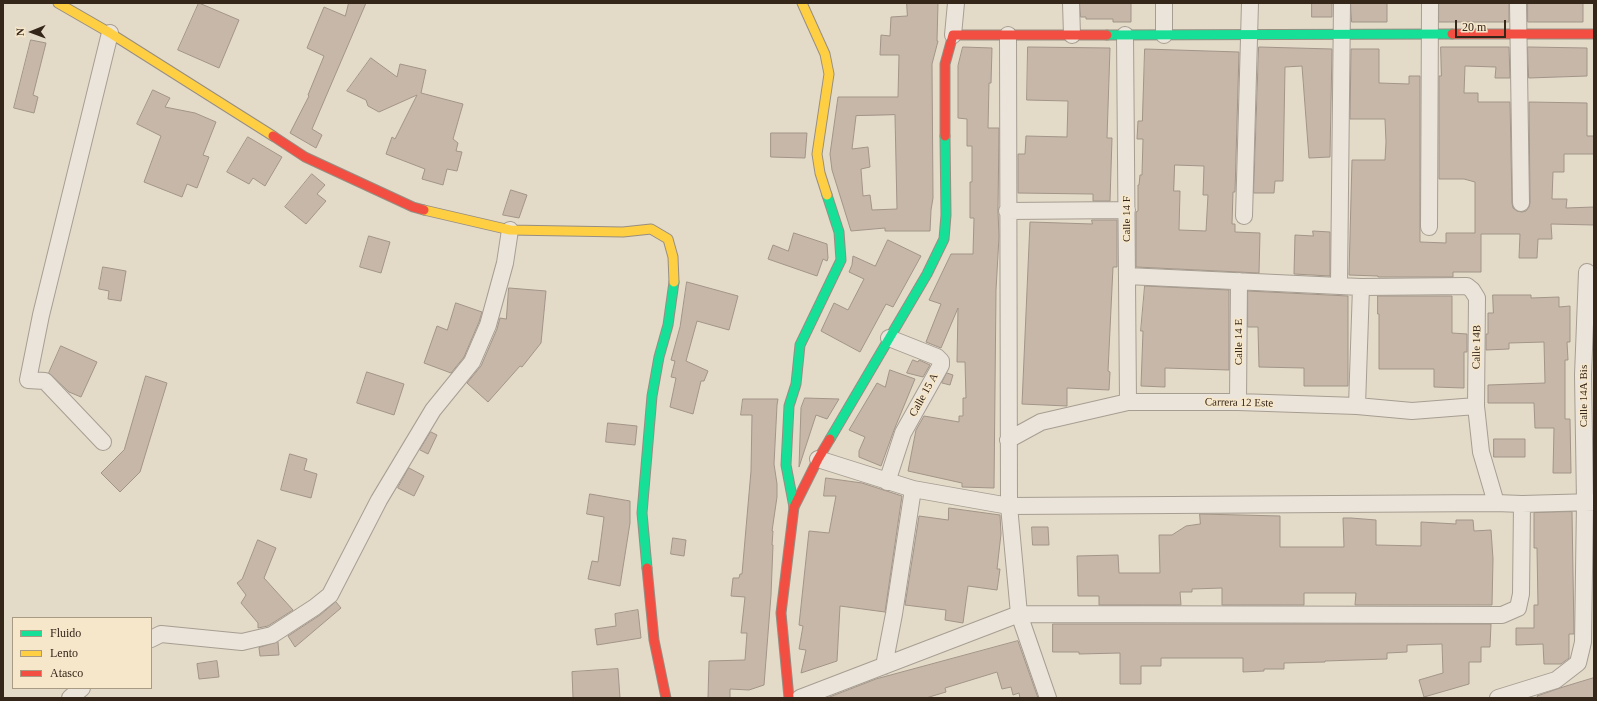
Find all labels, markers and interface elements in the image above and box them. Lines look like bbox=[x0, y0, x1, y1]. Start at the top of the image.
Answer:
north arrow bbox=[12, 12, 52, 52]
scale bar bbox=[1457, 12, 1508, 38]
text: 20 m bbox=[1462, 20, 1486, 34]
text: N bbox=[14, 28, 26, 36]
street label: Calle 14 F bbox=[1120, 196, 1134, 242]
street label: Calle 14 E bbox=[1232, 319, 1246, 365]
street label: Calle 14B bbox=[1470, 325, 1484, 369]
street label: Calle 14A Bis bbox=[1577, 365, 1591, 427]
street label: Calle 15 A bbox=[907, 371, 941, 419]
street label: Carrera 12 Este bbox=[1205, 396, 1273, 410]
legend bbox=[12, 617, 152, 689]
text: Fluido bbox=[50, 626, 81, 640]
text: Lento bbox=[50, 646, 78, 660]
text: Atasco bbox=[50, 666, 83, 680]

